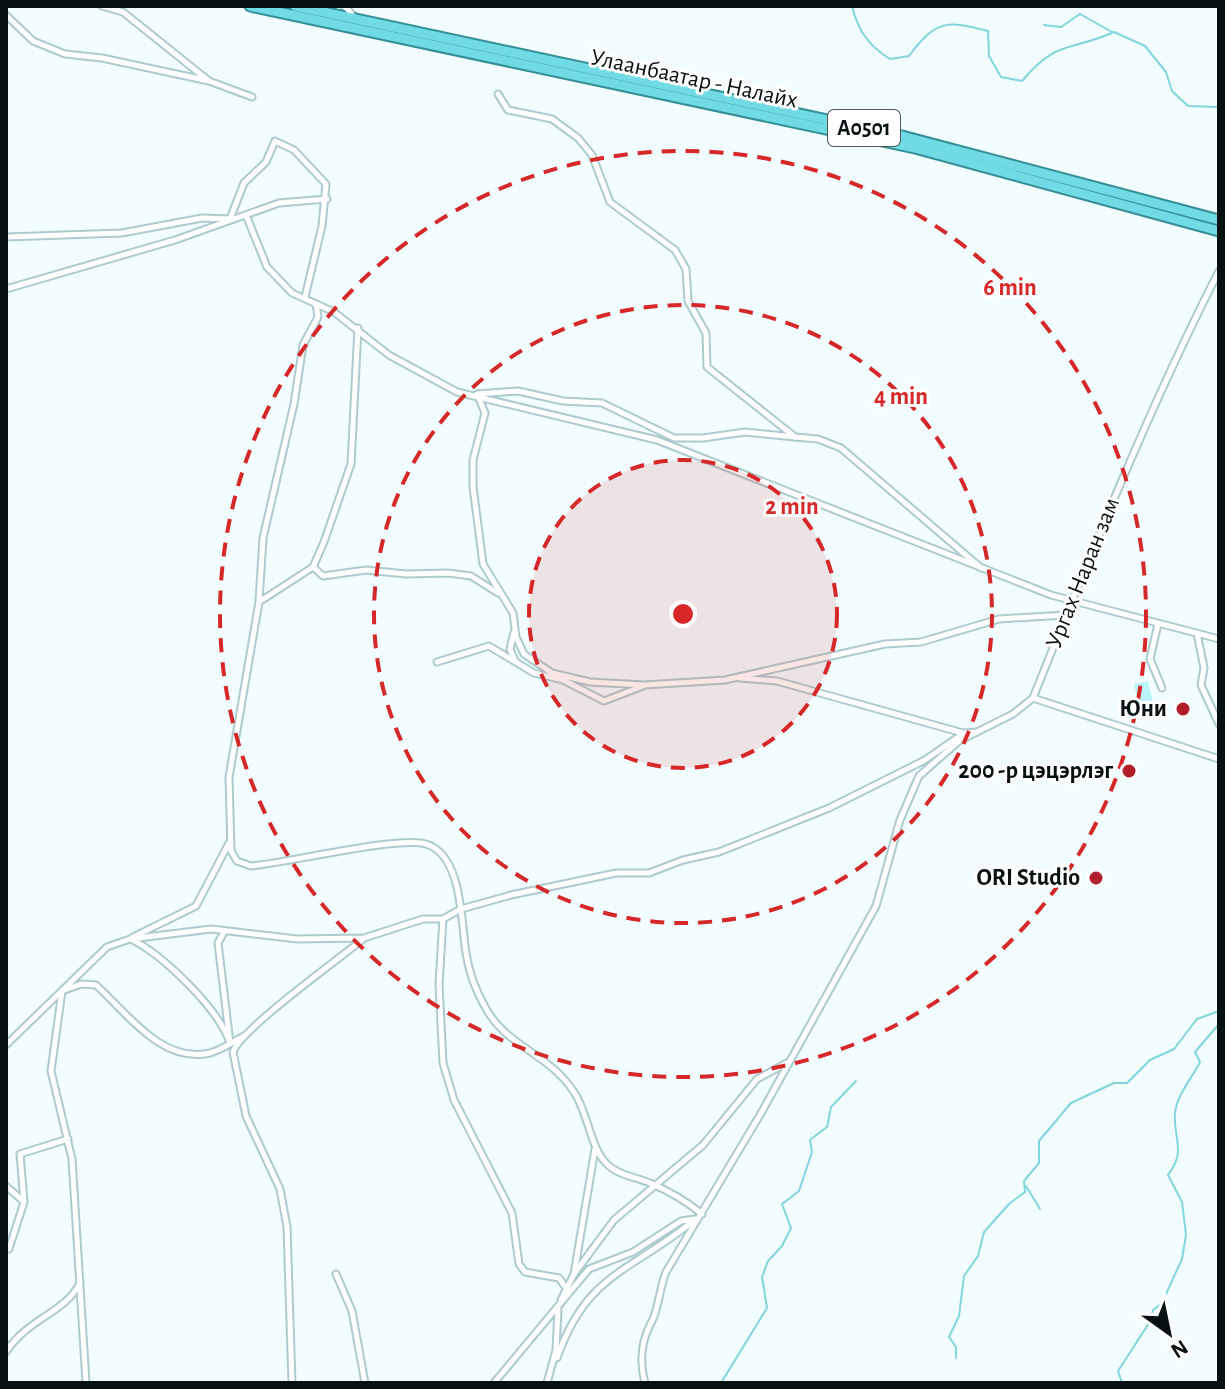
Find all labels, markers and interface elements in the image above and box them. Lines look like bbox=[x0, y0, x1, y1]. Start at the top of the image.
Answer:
street label: Улаанбаатар - Налайх bbox=[588, 45, 800, 113]
road number: A0501 bbox=[828, 110, 900, 146]
text: 6 min bbox=[983, 276, 1037, 300]
text: 4 min bbox=[874, 385, 928, 409]
street label: Ургах Наран зам bbox=[1042, 494, 1124, 652]
text: 2 min bbox=[765, 495, 819, 519]
centre of rings bbox=[669, 600, 697, 628]
place label: Юни bbox=[1119, 697, 1167, 721]
marker: Юни bbox=[1174, 700, 1192, 718]
place label: 200 -р цэцэрлэг bbox=[958, 759, 1113, 783]
marker: 200 -р цэцэрлэг bbox=[1120, 762, 1138, 780]
place label: ORI Studio bbox=[976, 866, 1080, 890]
marker: ORI Studio bbox=[1087, 869, 1105, 887]
north arrow bbox=[1129, 1293, 1209, 1373]
text: N bbox=[1167, 1336, 1192, 1362]

